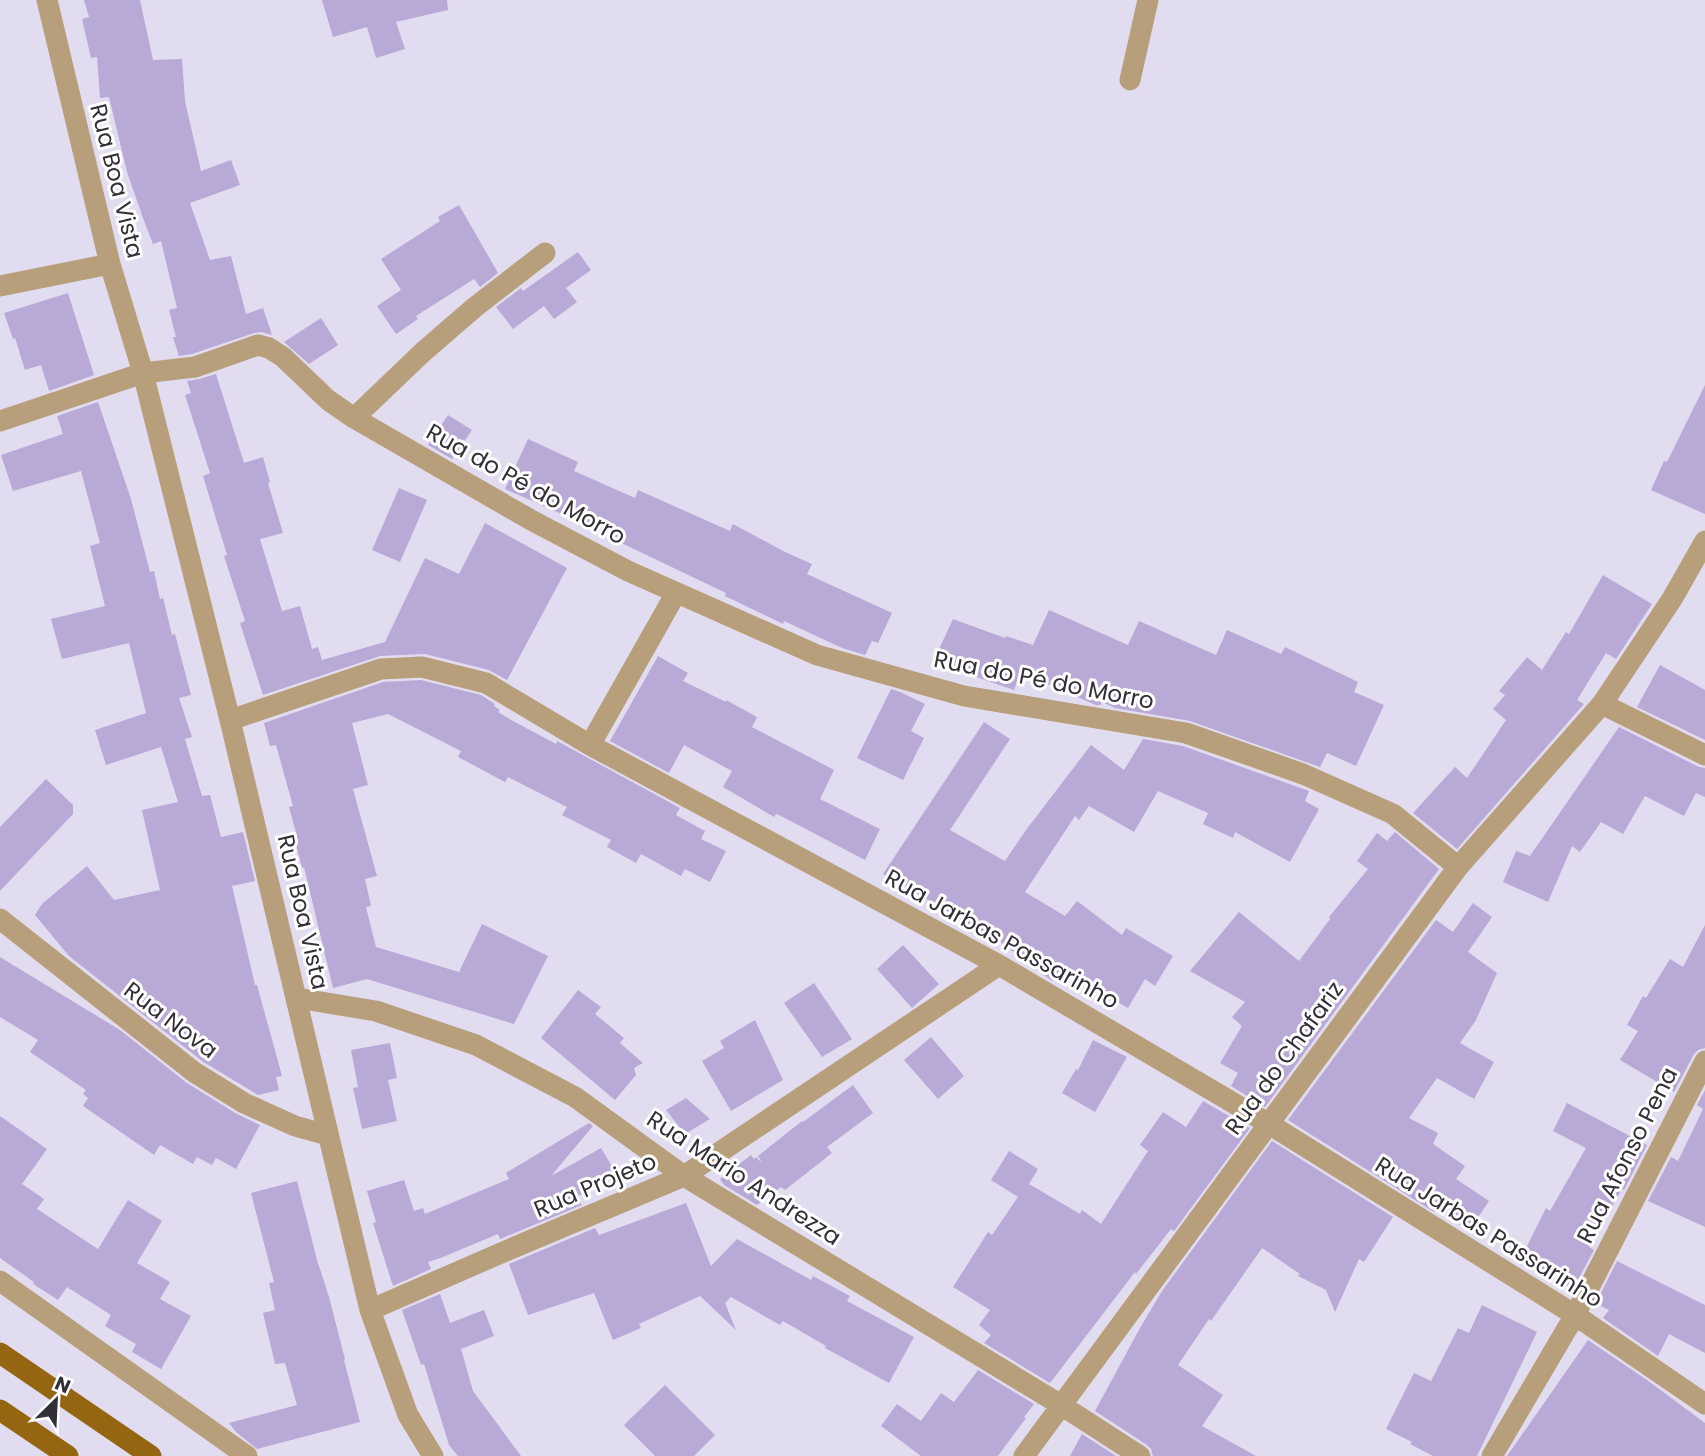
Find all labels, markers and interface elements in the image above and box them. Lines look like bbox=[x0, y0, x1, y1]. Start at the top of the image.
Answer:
street label: Rua Boa Vista bbox=[82, 100, 152, 262]
street label: Rua do Pé do Morro bbox=[421, 416, 631, 552]
street label: Rua do Pé do Morro bbox=[931, 643, 1157, 717]
street label: Rua Boa Vista bbox=[270, 831, 336, 993]
street label: Rua Jarbas Passarinho bbox=[879, 861, 1125, 1017]
street label: Rua Nova bbox=[118, 974, 224, 1066]
street label: Rua do Chafariz bbox=[1217, 975, 1351, 1141]
street label: Rua Afonso Pena bbox=[1569, 1061, 1685, 1249]
street label: Rua Mario Andrezza bbox=[641, 1103, 847, 1253]
street label: Rua Projeto bbox=[529, 1145, 661, 1225]
street label: Rua Jarbas Passarinho bbox=[1369, 1149, 1609, 1315]
north arrow bbox=[21, 1365, 91, 1435]
text: N bbox=[51, 1370, 75, 1400]

